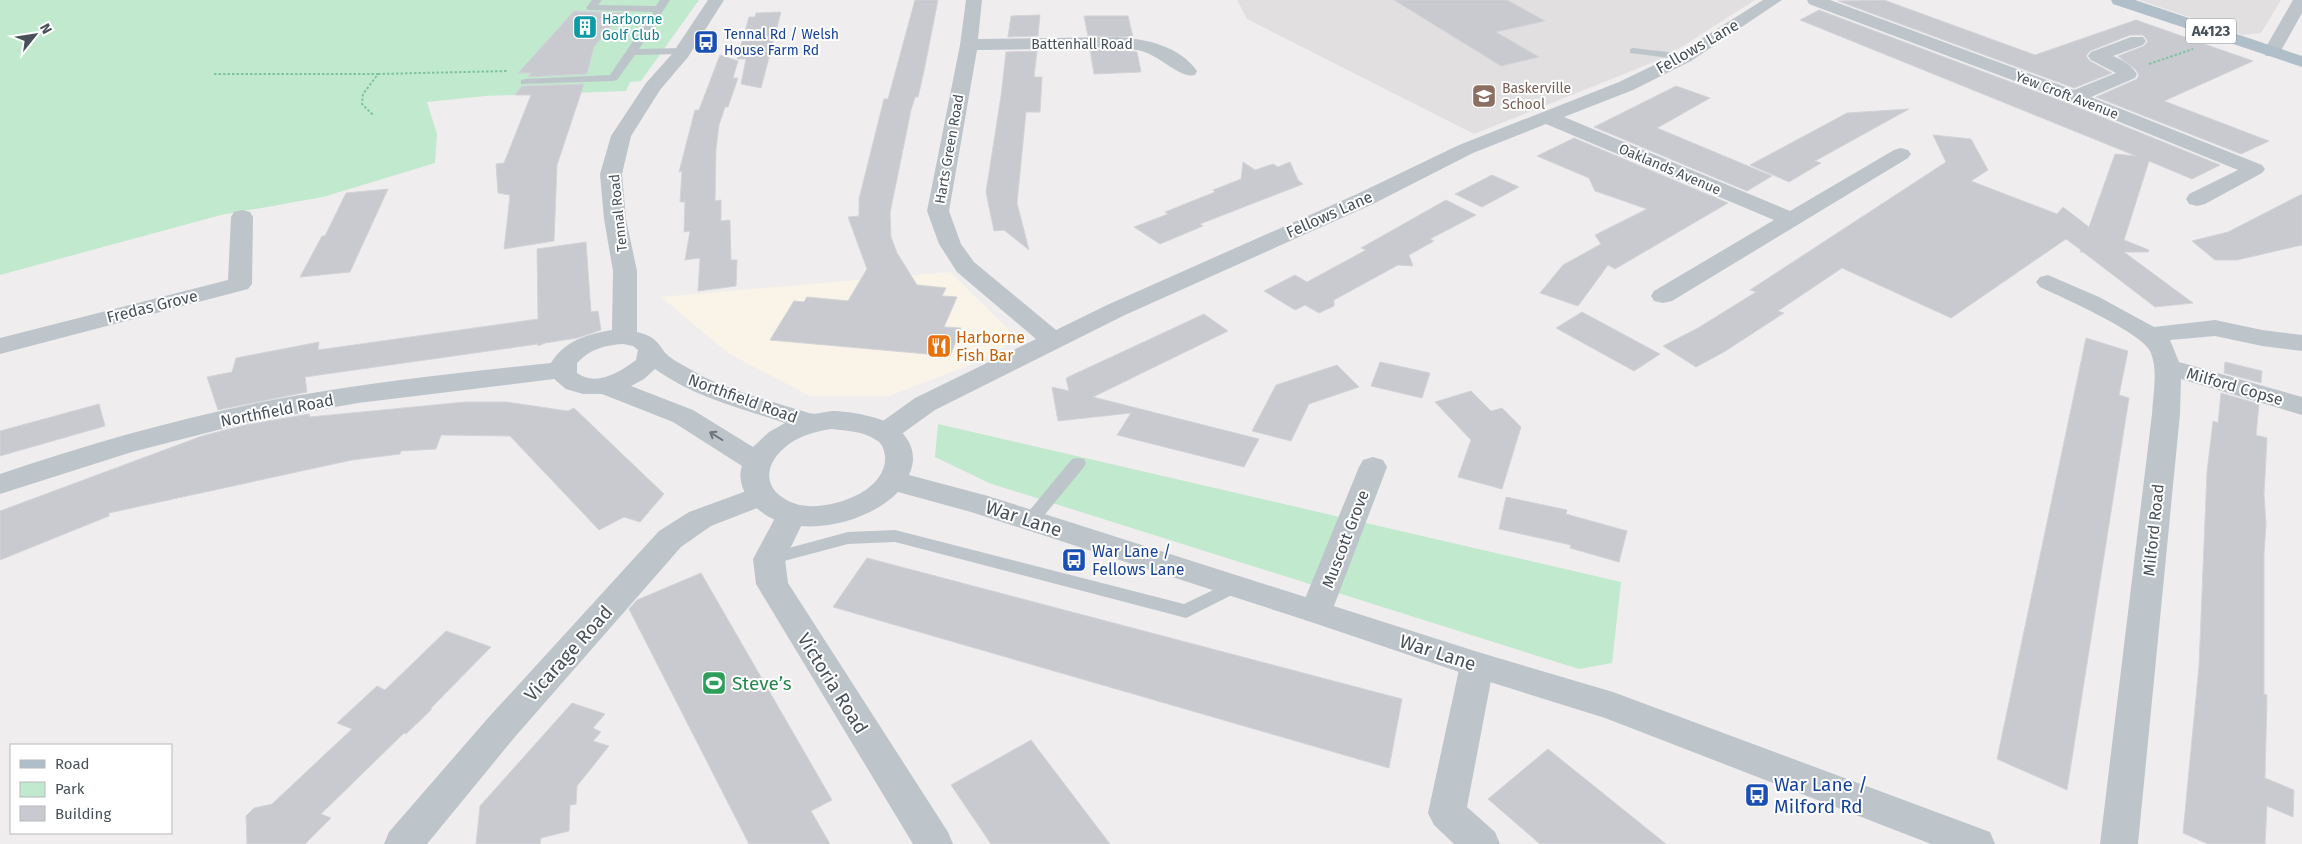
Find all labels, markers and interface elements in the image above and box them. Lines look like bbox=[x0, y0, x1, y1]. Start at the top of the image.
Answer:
north arrow bbox=[10, 10, 60, 60]
place label: Harborne Golf Club bbox=[602, 11, 662, 44]
building icon: Harborne Golf Club bbox=[572, 14, 598, 40]
street label: Fellows Lane bbox=[1652, 15, 1742, 78]
road number: A4123 bbox=[2186, 18, 2236, 44]
text: N bbox=[36, 20, 56, 37]
place label: Tennal Rd / Welsh House Farm Rd bbox=[724, 26, 839, 59]
bus stop icon: Tennal Rd / Welsh House Farm Rd bbox=[693, 29, 719, 55]
street label: Battenhall Road bbox=[1031, 36, 1133, 53]
street label: Yew Croft Avenue bbox=[2013, 68, 2121, 123]
place label: Baskerville School bbox=[1502, 80, 1571, 113]
school or university icon: Baskerville School bbox=[1471, 83, 1497, 109]
street label: Harts Green Road bbox=[931, 93, 968, 205]
street label: Oaklands Avenue bbox=[1616, 140, 1723, 199]
street label: Tennal Road bbox=[606, 173, 631, 253]
street label: Fellows Lane bbox=[1283, 187, 1375, 242]
street label: Fredas Grove bbox=[105, 286, 200, 327]
place label: Harborne Fish Bar bbox=[956, 328, 1025, 365]
restaurant icon: Harborne Fish Bar bbox=[926, 333, 952, 359]
street label: Milford Copse bbox=[2184, 364, 2285, 409]
street label: Northfield Road bbox=[686, 370, 800, 427]
street label: Northfield Road bbox=[219, 390, 335, 431]
one-way arrow bbox=[709, 431, 723, 441]
street label: Milford Road bbox=[2139, 483, 2168, 577]
street label: Muscott Grove bbox=[1318, 488, 1373, 591]
street label: War Lane bbox=[983, 495, 1065, 542]
place label: War Lane / Fellows Lane bbox=[1092, 542, 1184, 579]
bus stop icon: War Lane / Fellows Lane bbox=[1061, 547, 1087, 573]
street label: Vicarage Road bbox=[519, 601, 617, 706]
street label: Victoria Road bbox=[792, 629, 873, 738]
street label: War Lane bbox=[1397, 629, 1479, 676]
sports icon: Steve’s bbox=[701, 670, 727, 696]
place label: Steve’s bbox=[732, 672, 792, 695]
legend bbox=[10, 744, 172, 834]
text: Road bbox=[55, 755, 90, 773]
place label: War Lane / Milford Rd bbox=[1774, 773, 1868, 818]
text: Park bbox=[55, 780, 85, 798]
bus stop icon: War Lane / Milford Rd bbox=[1744, 782, 1770, 808]
text: Building bbox=[55, 805, 111, 823]

